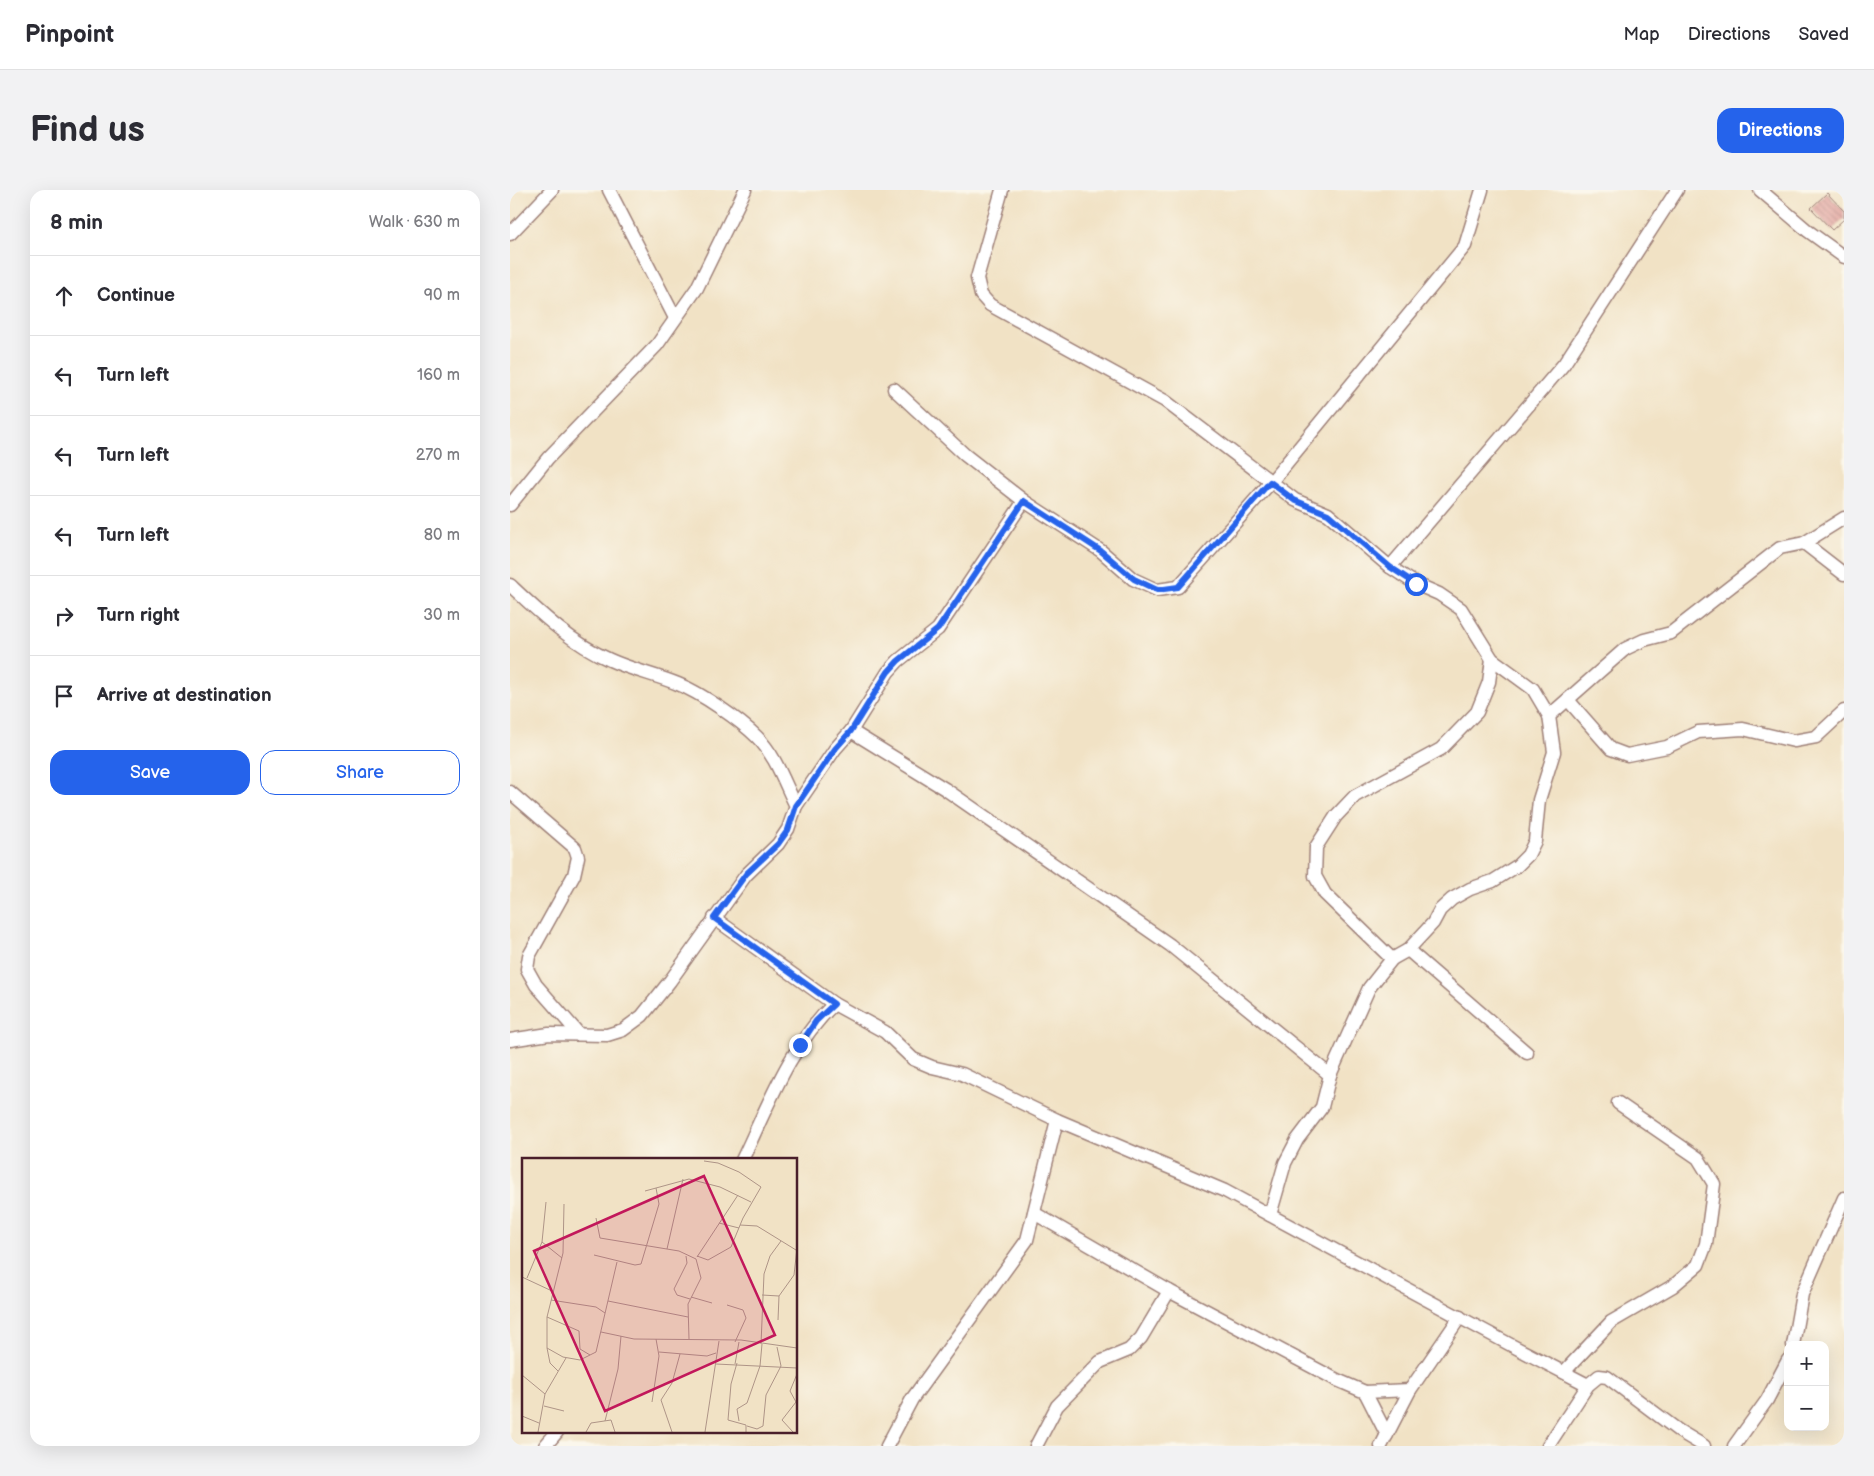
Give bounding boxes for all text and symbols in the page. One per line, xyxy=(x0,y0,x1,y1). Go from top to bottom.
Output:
text: Pinpoint xyxy=(25,20,114,49)
text: Map xyxy=(1624,24,1660,45)
text: Directions xyxy=(1688,24,1770,45)
text: Saved xyxy=(1798,24,1849,45)
button: Directions xyxy=(1717,108,1844,153)
text: Find us xyxy=(30,109,145,152)
text: 8 min xyxy=(50,210,103,235)
text: Walk · 630 m xyxy=(369,213,460,232)
icon: ahead xyxy=(50,282,78,310)
text: Continue xyxy=(97,284,175,307)
text: 90 m xyxy=(424,286,460,305)
icon: left xyxy=(50,362,78,390)
text: Turn left xyxy=(97,364,169,387)
text: 160 m xyxy=(417,366,460,385)
icon: left xyxy=(50,442,78,470)
text: Turn left xyxy=(97,444,169,467)
text: 270 m xyxy=(416,446,460,465)
icon: left xyxy=(50,522,78,550)
text: Turn left xyxy=(97,524,169,547)
text: 80 m xyxy=(424,526,460,545)
route start xyxy=(1405,573,1428,596)
icon: right xyxy=(50,602,78,630)
text: Turn right xyxy=(97,604,180,627)
text: 30 m xyxy=(423,606,460,625)
icon: arrive xyxy=(50,682,78,710)
text: Arrive at destination xyxy=(97,684,272,707)
button: Save xyxy=(50,750,250,795)
button: Share xyxy=(260,750,460,795)
route end xyxy=(789,1034,812,1057)
inset map xyxy=(522,1158,798,1434)
map controls xyxy=(1784,1341,1829,1431)
button: + xyxy=(1784,1341,1829,1386)
button: − xyxy=(1784,1386,1829,1431)

